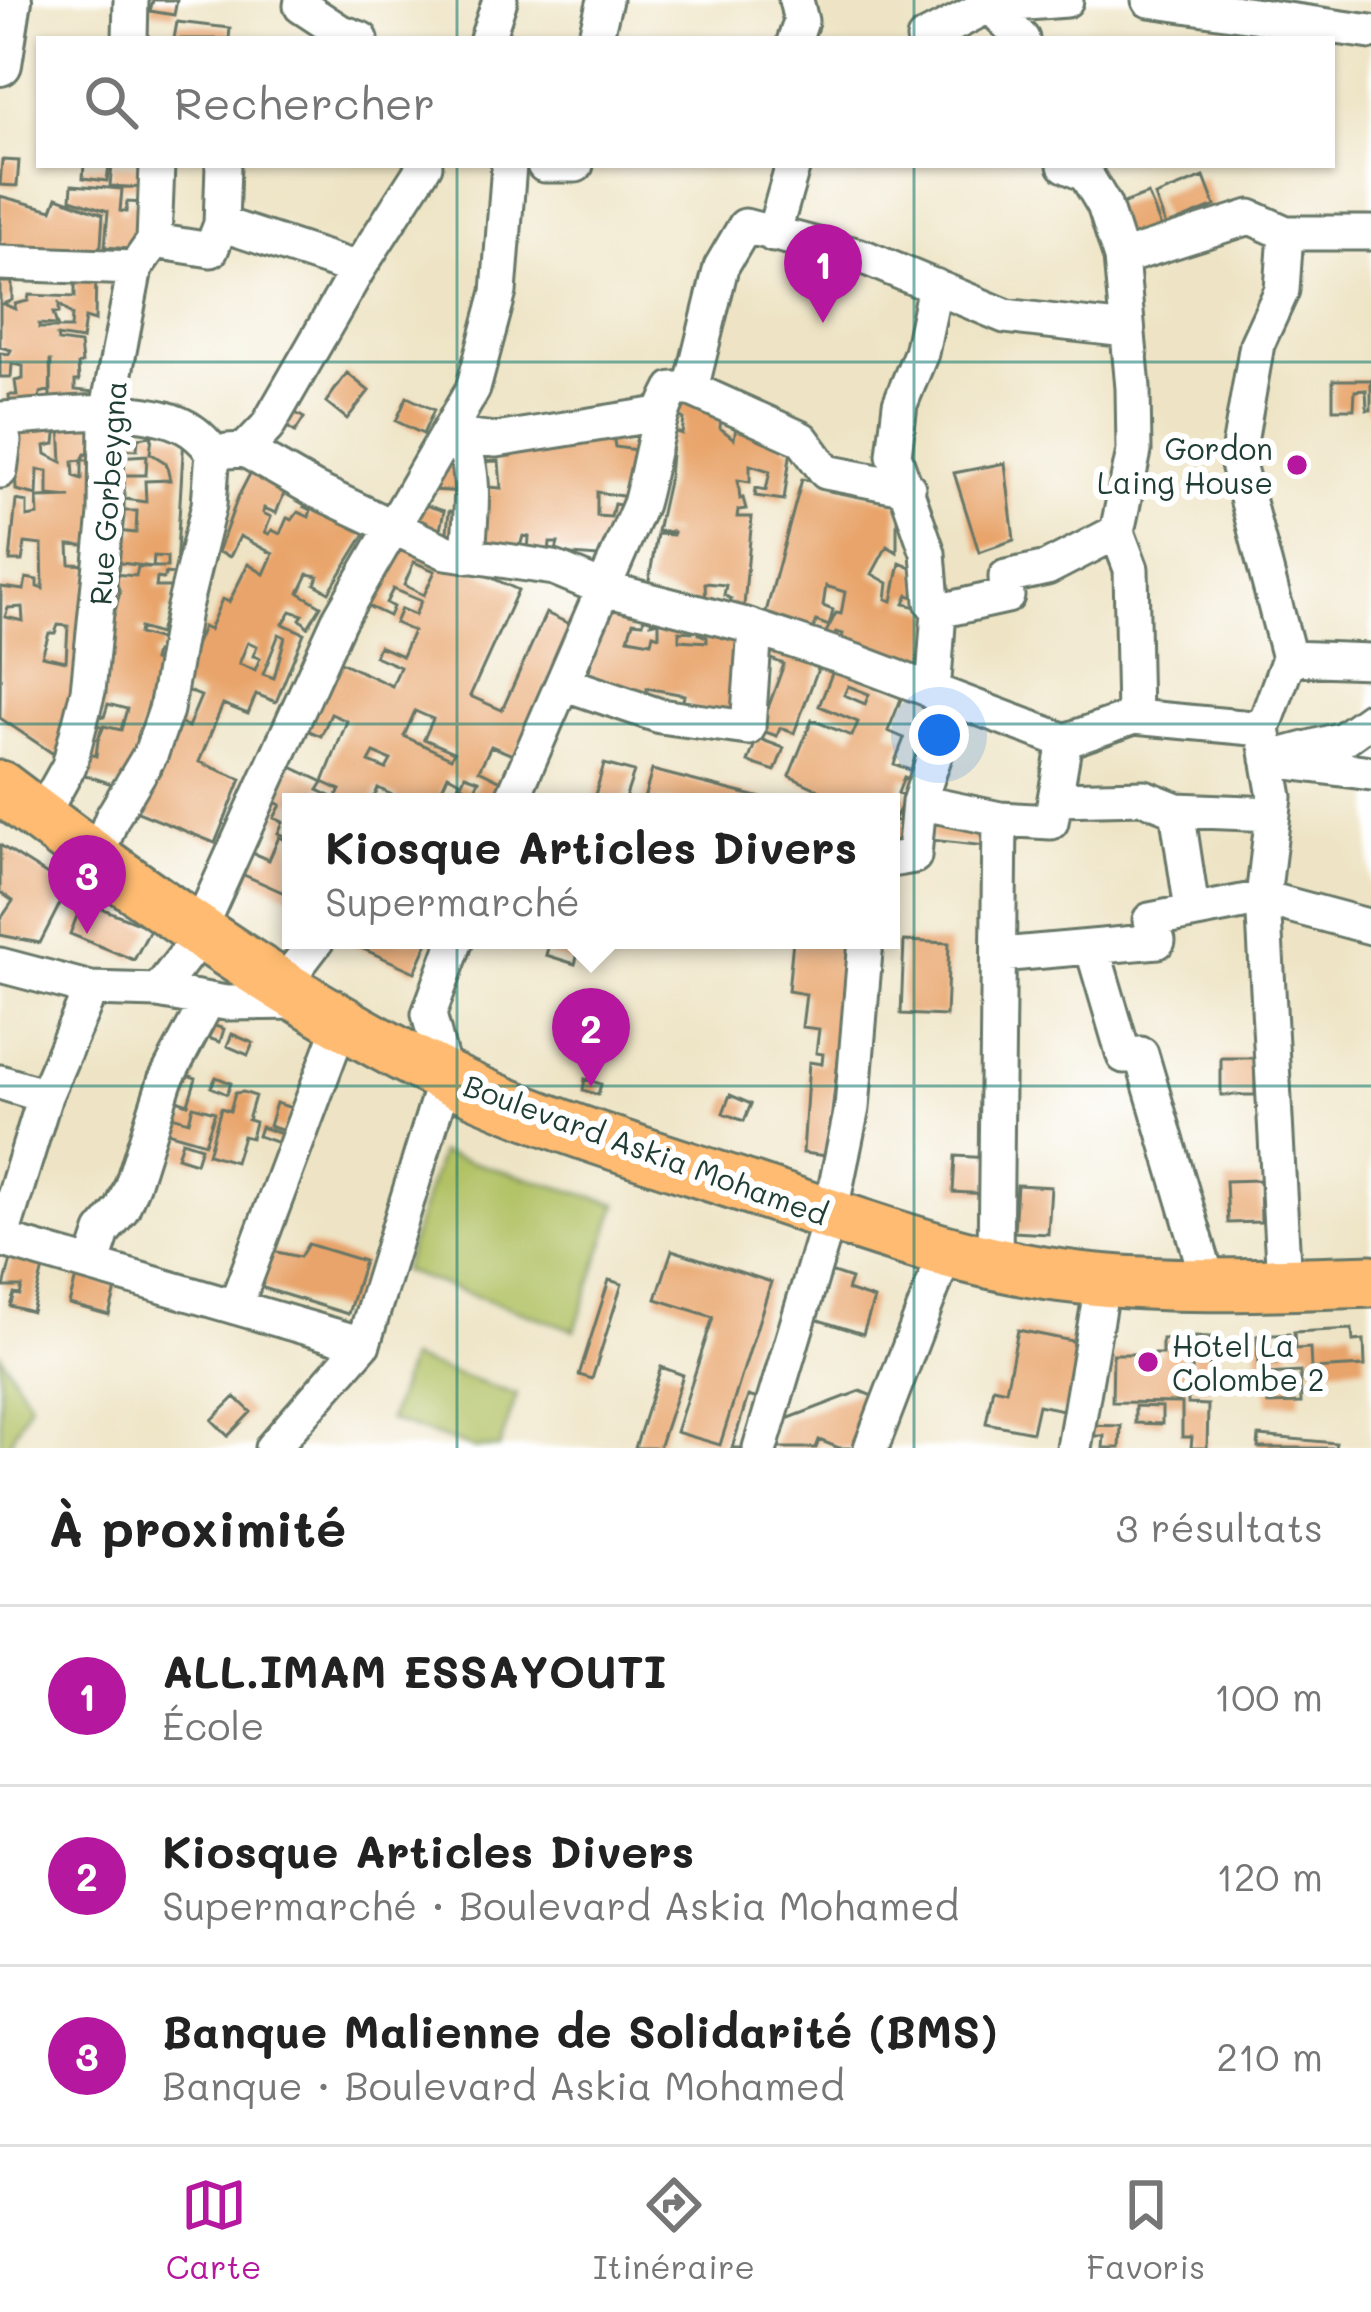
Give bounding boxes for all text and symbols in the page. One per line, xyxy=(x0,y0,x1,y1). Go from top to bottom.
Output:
search box xyxy=(36,36,1335,168)
icon: search xyxy=(78,69,144,135)
text: Rechercher xyxy=(174,73,435,131)
pin: 1 xyxy=(784,224,862,323)
street label: Rue Gorbeygna xyxy=(79,379,135,607)
place label: Gordon Laing House xyxy=(1097,428,1273,502)
marker: Gordon Laing House xyxy=(1284,452,1310,478)
your location xyxy=(909,705,969,765)
popup xyxy=(282,793,900,949)
text: Kiosque Articles Divers xyxy=(325,817,857,875)
pin: 3 xyxy=(48,835,126,934)
text: Supermarché xyxy=(325,875,580,926)
pin: 2 xyxy=(552,988,630,1087)
street label: Boulevard Askia Mohamed xyxy=(458,1064,834,1234)
place label: Hotel La Colombe 2 xyxy=(1172,1325,1324,1399)
marker: Hotel La Colombe 2 xyxy=(1135,1349,1161,1375)
text: À proximité xyxy=(48,1493,346,1560)
text: 3 résultats xyxy=(1116,1501,1323,1552)
text: ALL.IMAM ESSAYOUTI xyxy=(162,1641,667,1699)
text: 1 xyxy=(78,1670,96,1721)
text: 100 m xyxy=(1214,1670,1323,1721)
text: École xyxy=(162,1699,264,1750)
text: Kiosque Articles Divers xyxy=(162,1821,694,1879)
text: 2 xyxy=(76,1850,98,1901)
text: 120 m xyxy=(1216,1850,1323,1901)
text: Supermarché · Boulevard Askia Mohamed xyxy=(162,1879,959,1930)
text: Banque Malienne de Solidarité (BMS) xyxy=(162,2001,997,2059)
text: 3 xyxy=(75,2030,99,2081)
text: 210 m xyxy=(1216,2030,1323,2081)
text: Banque · Boulevard Askia Mohamed xyxy=(162,2059,845,2110)
tab: Carte xyxy=(166,2172,261,2287)
tab: Itinéraire xyxy=(593,2172,755,2287)
tab: Favoris xyxy=(1086,2172,1205,2287)

